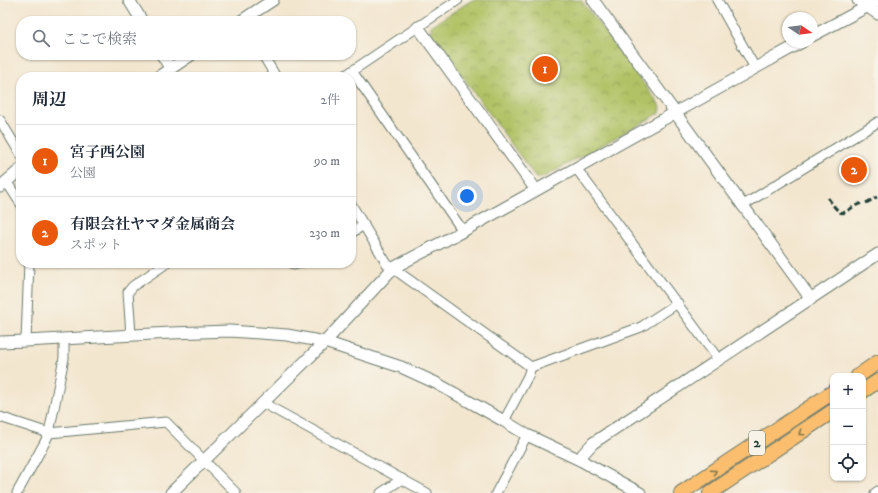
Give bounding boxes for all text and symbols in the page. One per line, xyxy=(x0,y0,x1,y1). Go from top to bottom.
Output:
north arrow xyxy=(782,12,818,48)
search box xyxy=(16,16,356,60)
icon: search xyxy=(30,27,52,49)
text: ここで検索 xyxy=(62,30,137,49)
pin: 1 xyxy=(532,54,558,84)
text: 周辺 xyxy=(32,89,66,111)
text: 2件 xyxy=(321,92,340,108)
text: 宮子西公園 xyxy=(70,143,145,162)
text: 1 xyxy=(43,153,47,169)
text: 90 m xyxy=(314,153,340,169)
pin: 2 xyxy=(841,155,867,185)
text: 公園 xyxy=(70,165,96,181)
your location xyxy=(457,186,477,206)
text: 有限会社ヤマダ金属商会 xyxy=(70,215,235,234)
text: 2 xyxy=(42,225,48,241)
text: 230 m xyxy=(309,225,340,241)
text: スポット xyxy=(70,237,122,253)
map controls xyxy=(830,373,866,481)
button: + xyxy=(830,373,866,409)
button: − xyxy=(830,409,866,445)
one-way arrow xyxy=(798,428,805,435)
road number: 2 xyxy=(749,431,765,455)
button: locate xyxy=(830,445,866,481)
one-way arrow xyxy=(710,469,717,477)

